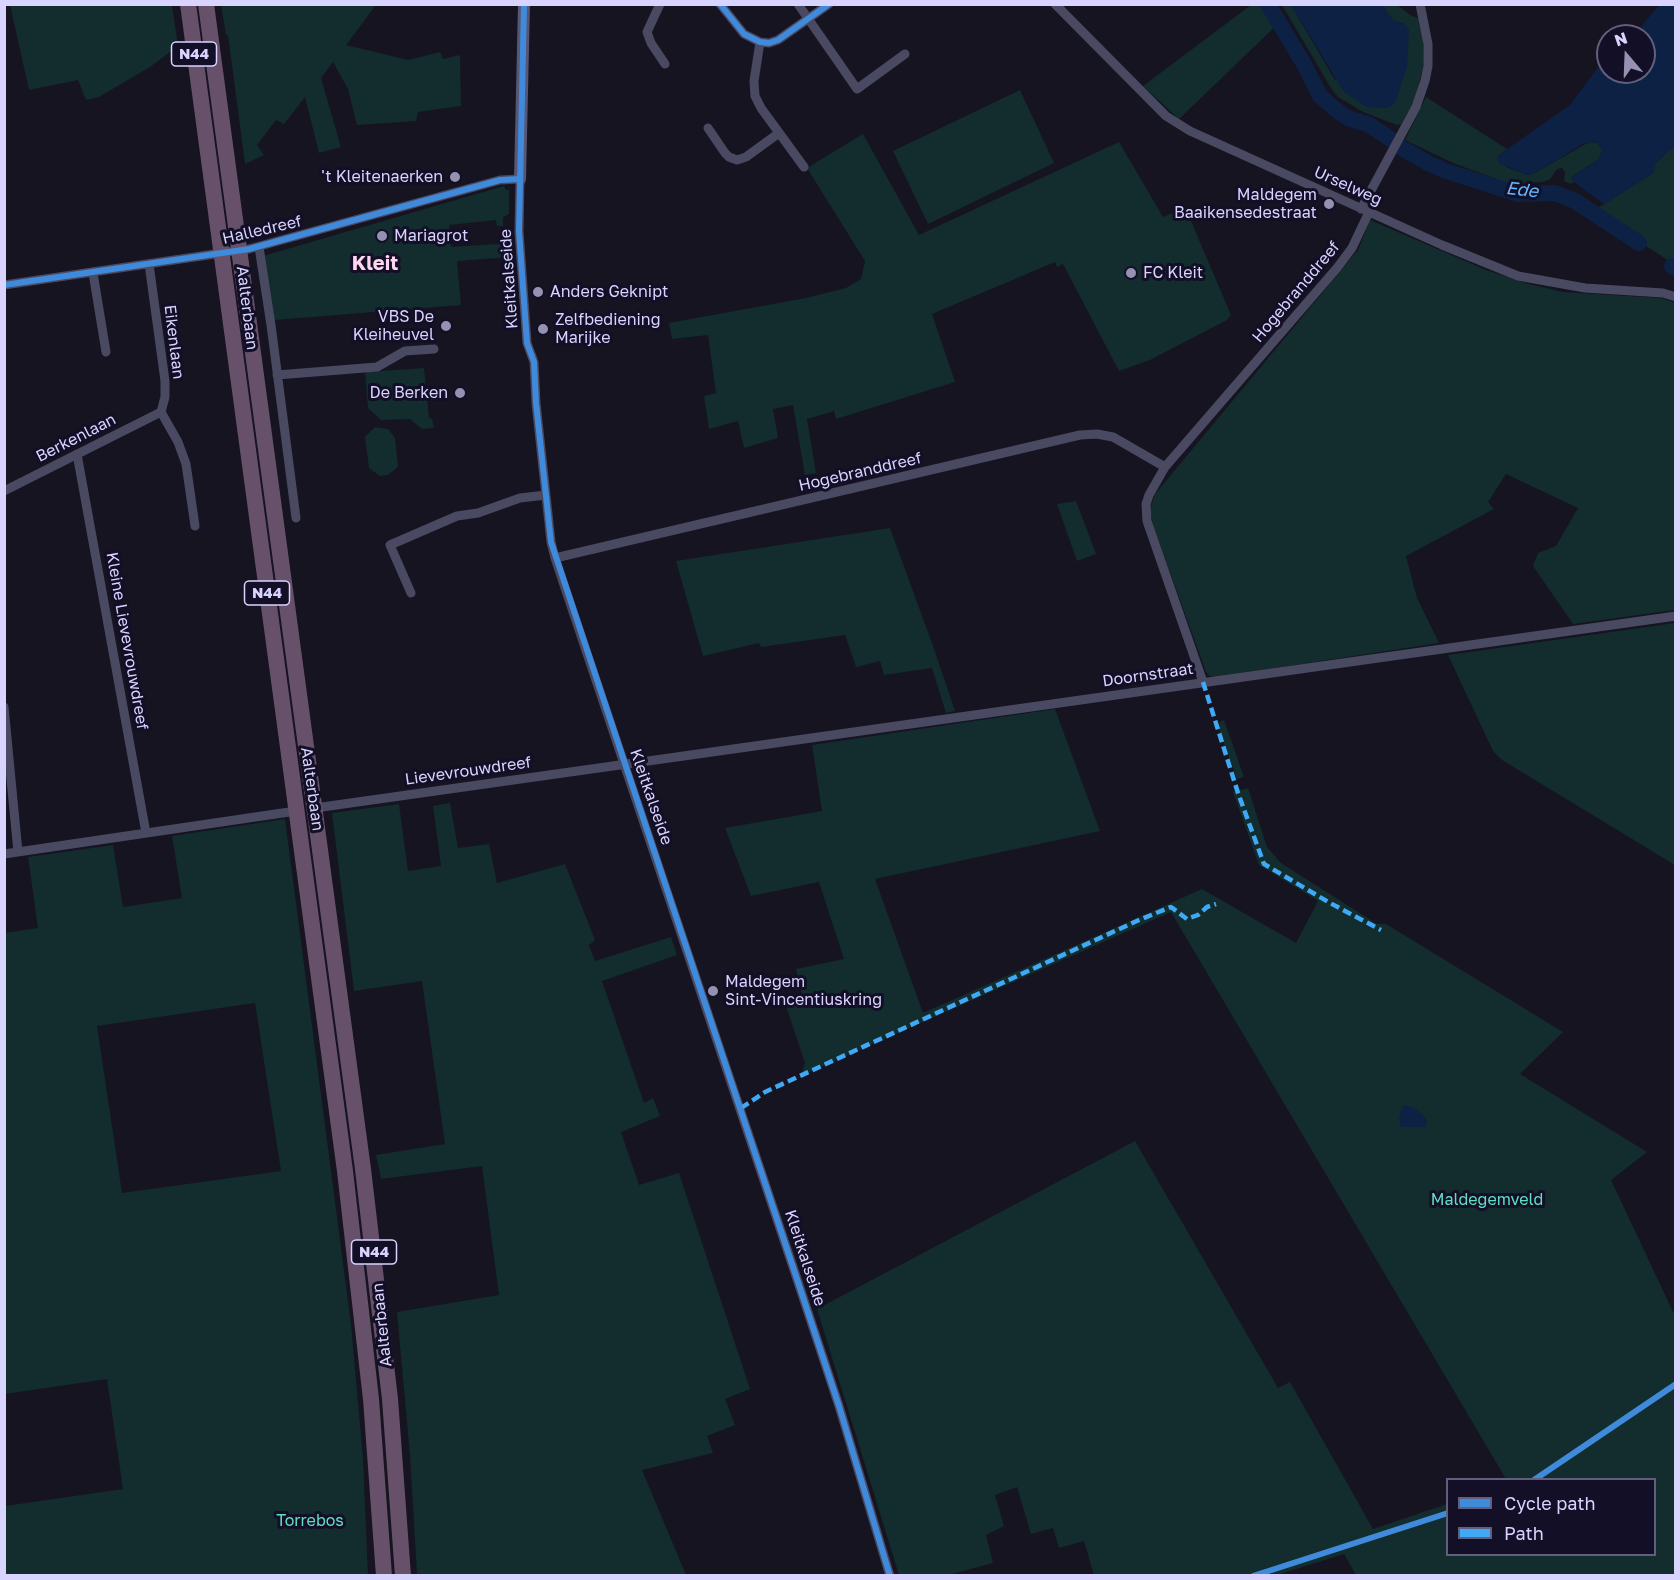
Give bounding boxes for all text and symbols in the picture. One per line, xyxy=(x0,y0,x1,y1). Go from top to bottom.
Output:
north arrow xyxy=(1596,24,1656,84)
text: N xyxy=(1612,27,1630,50)
road number: N44 xyxy=(172,42,216,66)
street label: Urselweg xyxy=(1311,162,1385,210)
place label: 't Kleitenaerken xyxy=(321,167,443,187)
marker: 't Kleitenaerken xyxy=(448,170,462,184)
water label: Ede xyxy=(1505,177,1539,203)
place label: Maldegem Baaikensedestraat xyxy=(1174,185,1317,223)
marker: Maldegem Baaikensedestraat xyxy=(1322,197,1336,211)
street label: Halledreef xyxy=(221,212,303,248)
place label: Mariagrot xyxy=(394,226,468,246)
street label: Kleitkalseide xyxy=(496,228,522,330)
marker: Mariagrot xyxy=(375,229,389,243)
street label: Hogebranddreef xyxy=(1248,238,1344,346)
district label: Kleit xyxy=(352,252,398,276)
place label: FC Kleit xyxy=(1143,263,1203,283)
street label: Aalterbaan xyxy=(232,265,262,351)
marker: FC Kleit xyxy=(1124,266,1138,280)
place label: Anders Geknipt xyxy=(550,282,668,302)
marker: Anders Geknipt xyxy=(531,285,545,299)
street label: Eikenlaan xyxy=(160,304,188,380)
place label: VBS De Kleiheuvel xyxy=(353,307,434,345)
place label: Zelfbediening Marijke xyxy=(555,310,661,348)
marker: VBS De Kleiheuvel xyxy=(439,319,453,333)
marker: Zelfbediening Marijke xyxy=(536,322,550,336)
place label: De Berken xyxy=(369,383,448,403)
marker: De Berken xyxy=(453,386,467,400)
street label: Berkenlaan xyxy=(33,410,119,466)
street label: Hogebranddreef xyxy=(797,449,923,495)
street label: Kleine Lievevrouwdreef xyxy=(102,551,152,731)
road number: N44 xyxy=(244,581,290,605)
street label: Doornstraat xyxy=(1101,659,1195,691)
street label: Aalterbaan xyxy=(297,746,327,832)
street label: Kleitkalseide xyxy=(626,747,676,847)
street label: Lievevrouwdreef xyxy=(404,753,532,789)
place label: Maldegem Sint-Vincentiuskring xyxy=(725,972,882,1010)
marker: Maldegem Sint-Vincentiuskring xyxy=(706,984,720,998)
park label: Maldegemveld xyxy=(1431,1190,1543,1210)
street label: Kleitkalseide xyxy=(780,1207,830,1309)
road number: N44 xyxy=(352,1240,397,1264)
street label: Aalterbaan xyxy=(368,1282,396,1368)
legend xyxy=(1446,1478,1656,1556)
text: Cycle path xyxy=(1504,1492,1596,1514)
park label: Torrebos xyxy=(276,1511,344,1531)
text: Path xyxy=(1504,1522,1544,1544)

